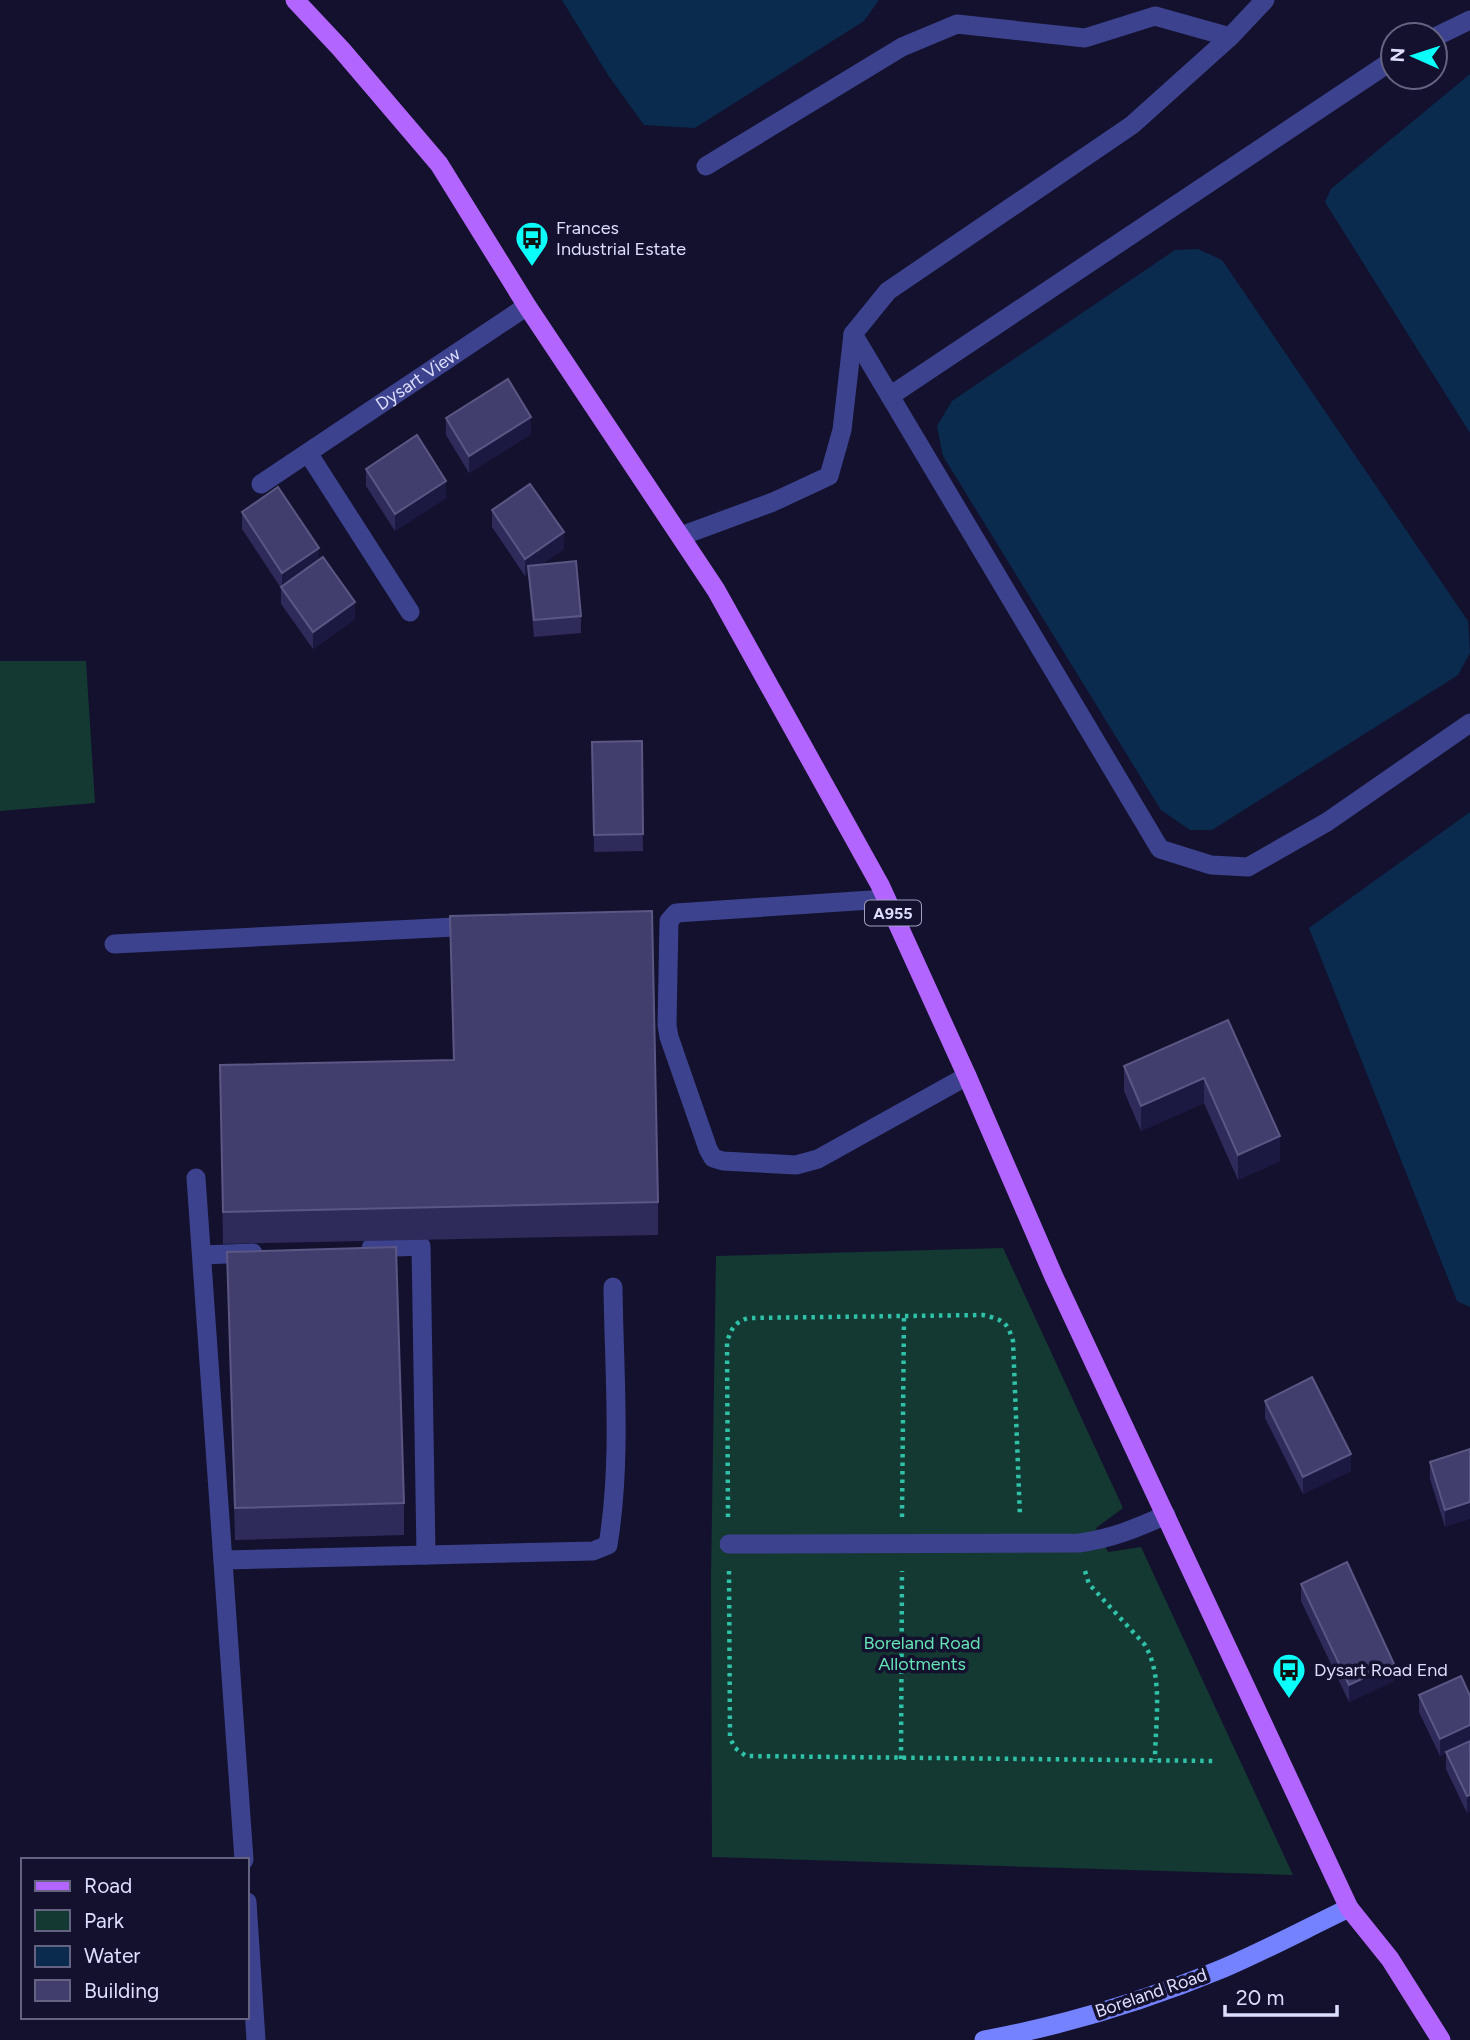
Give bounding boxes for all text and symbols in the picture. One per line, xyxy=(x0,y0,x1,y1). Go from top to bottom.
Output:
north arrow xyxy=(1379,21,1449,91)
text: N xyxy=(1386,47,1409,63)
place label: Frances Industrial Estate xyxy=(556,217,686,260)
bus stop icon: Frances Industrial Estate xyxy=(513,219,551,268)
street label: Dysart View xyxy=(372,343,465,415)
road number: A955 xyxy=(865,900,921,925)
park label: Boreland Road Allotments xyxy=(864,1632,980,1675)
bus stop icon: Dysart Road End xyxy=(1270,1651,1308,1700)
place label: Dysart Road End xyxy=(1314,1659,1448,1681)
legend xyxy=(21,1858,248,2019)
text: Road xyxy=(84,1873,132,1898)
text: Park xyxy=(84,1908,125,1933)
text: Water xyxy=(84,1943,140,1968)
street label: Boreland Road xyxy=(1092,1964,1210,2022)
scale bar xyxy=(1225,1974,1337,2018)
text: Building xyxy=(84,1978,159,2003)
text: 20 m xyxy=(1236,1985,1284,2010)

